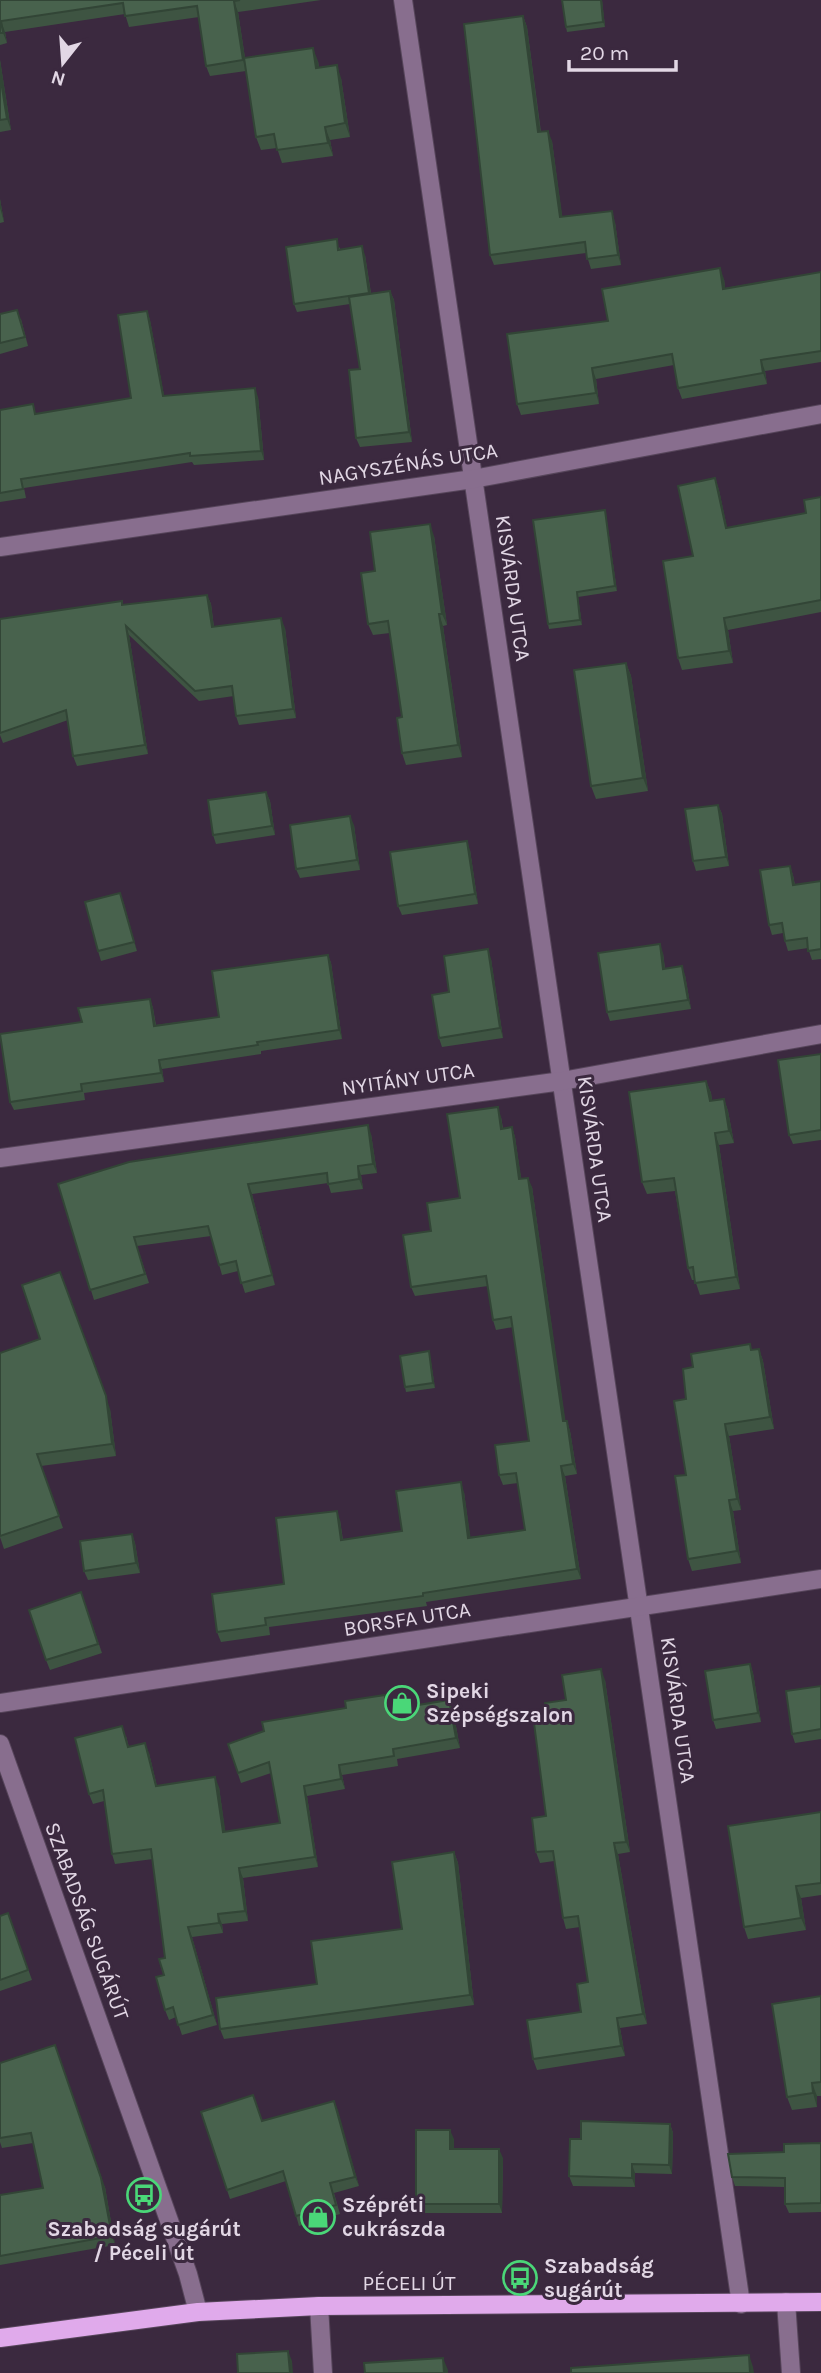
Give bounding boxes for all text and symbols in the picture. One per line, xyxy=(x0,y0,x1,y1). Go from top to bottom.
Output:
north arrow xyxy=(28,28,98,98)
scale bar xyxy=(569,28,676,72)
text: 20 m xyxy=(580,41,629,65)
text: N xyxy=(49,66,68,91)
street label: NAGYSZÉNÁS UTCA xyxy=(317,438,499,490)
street label: KISVÁRDA UTCA xyxy=(491,513,535,663)
street label: NYITÁNY UTCA xyxy=(340,1058,476,1100)
street label: KISVÁRDA UTCA xyxy=(573,1074,617,1224)
street label: BORSFA UTCA xyxy=(342,1597,472,1641)
street label: KISVÁRDA UTCA xyxy=(656,1635,700,1785)
place label: Sipeki Szépségszalon xyxy=(426,1679,573,1727)
shop icon: Sipeki Szépségszalon xyxy=(383,1684,421,1722)
street label: SZABADSÁG SUGÁRÚT xyxy=(40,1819,134,2024)
bus stop icon: Szabadság sugárút / Péceli út xyxy=(125,2176,163,2214)
place label: Szépréti cukrászda xyxy=(342,2193,446,2241)
shop icon: Szépréti cukrászda xyxy=(299,2198,337,2236)
place label: Szabadság sugárút / Péceli út xyxy=(47,2217,241,2265)
place label: Szabadság sugárút xyxy=(544,2254,654,2302)
bus stop icon: Szabadság sugárút xyxy=(501,2259,539,2297)
street label: PÉCELI ÚT xyxy=(362,2271,456,2295)

